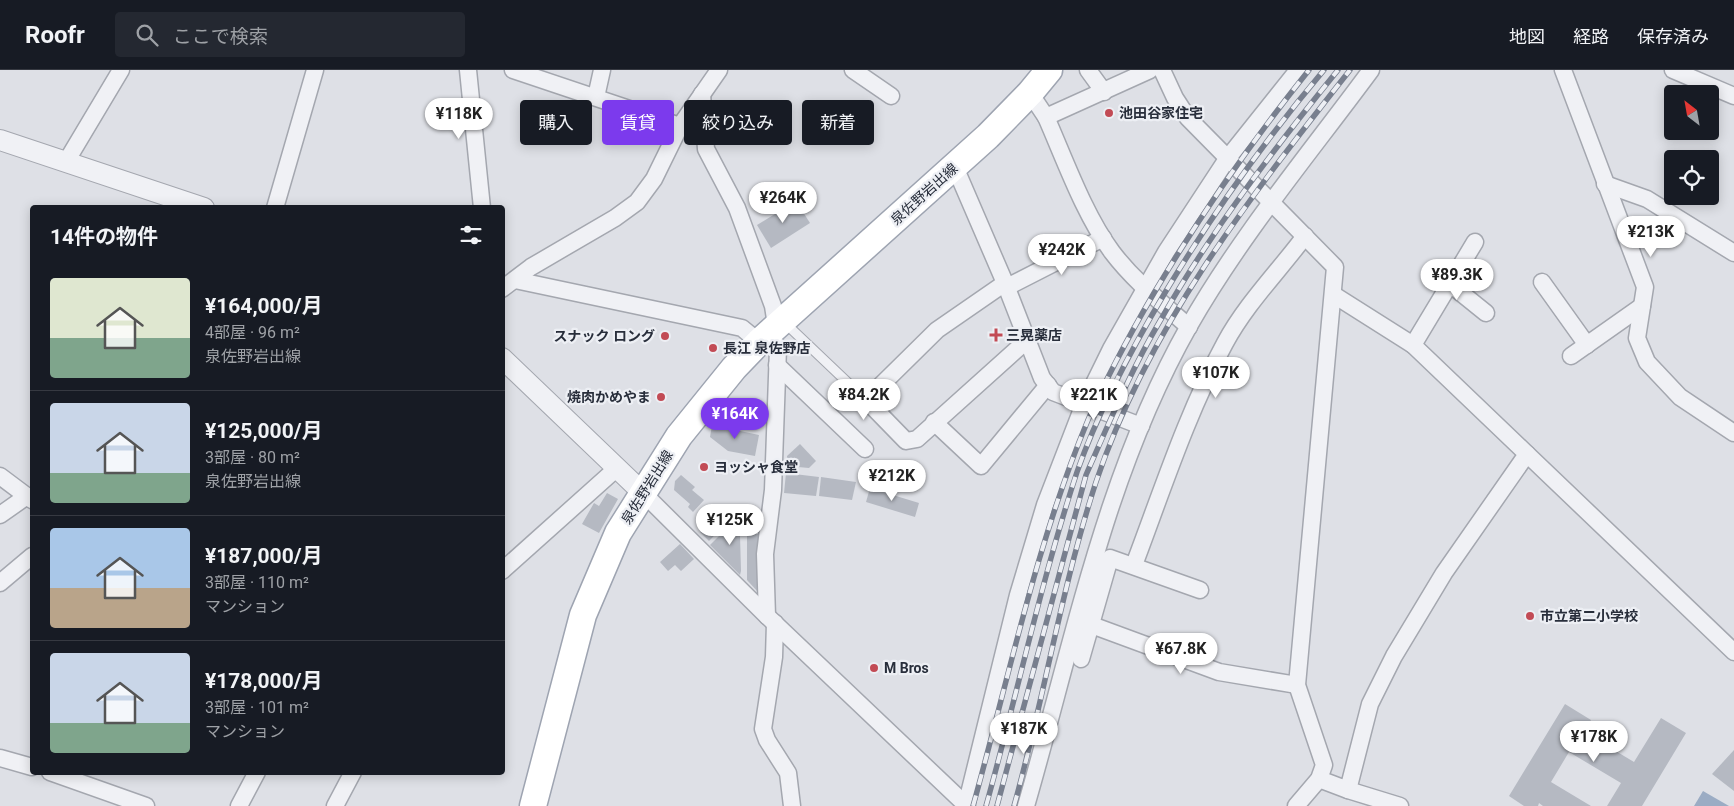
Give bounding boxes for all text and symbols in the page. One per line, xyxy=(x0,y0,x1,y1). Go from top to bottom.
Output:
search box xyxy=(115,12,465,57)
text: Roofr xyxy=(25,21,85,49)
icon: search xyxy=(133,21,161,49)
text: ここで検索 xyxy=(173,25,268,48)
text: 地図 xyxy=(1509,26,1545,47)
text: 経路 xyxy=(1573,26,1609,47)
text: 保存済み xyxy=(1637,26,1709,47)
north arrow xyxy=(1664,85,1719,140)
map controls xyxy=(1664,85,1719,205)
pin: ¥118K xyxy=(424,98,494,140)
chip: 購入 xyxy=(520,100,592,145)
chip: 賃貸 xyxy=(602,100,674,145)
chip: 絞り込み xyxy=(684,100,792,145)
chip: 新着 xyxy=(802,100,874,145)
text: ¥118K xyxy=(436,104,482,123)
place label: 池田谷家住宅 xyxy=(1119,105,1203,121)
marker: 池田谷家住宅 xyxy=(1103,107,1115,119)
button: locate xyxy=(1664,150,1719,205)
street label: 泉佐野岩出線 xyxy=(887,160,961,228)
pin: ¥264K xyxy=(748,182,818,224)
text: ¥264K xyxy=(760,188,806,207)
pin: ¥213K xyxy=(1616,216,1686,258)
icon: filters xyxy=(457,221,485,249)
text: ¥213K xyxy=(1628,222,1674,241)
text: 14件の物件 xyxy=(50,225,158,249)
pin: ¥242K xyxy=(1027,234,1097,276)
text: ¥242K xyxy=(1039,240,1085,259)
pin: ¥89.3K xyxy=(1416,258,1498,301)
text: ¥89.3K xyxy=(1432,265,1482,284)
text: ¥164,000/月 xyxy=(205,294,323,318)
icon: home xyxy=(90,298,150,358)
text: 4部屋 · 96 m² xyxy=(205,323,300,342)
place label: 三晃薬店 xyxy=(1006,327,1062,343)
place label: スナック ロング xyxy=(554,328,655,344)
marker: 三晃薬店 xyxy=(990,329,1002,341)
marker: スナック ロング xyxy=(659,330,671,342)
place label: 長江 泉佐野店 xyxy=(723,340,810,356)
marker: 長江 泉佐野店 xyxy=(707,342,719,354)
text: 泉佐野岩出線 xyxy=(205,347,301,366)
pin: ¥107K xyxy=(1181,356,1251,399)
text: ¥107K xyxy=(1193,363,1239,382)
pin: ¥84.2K xyxy=(823,378,905,421)
pin: ¥221K xyxy=(1059,378,1129,421)
text: ¥84.2K xyxy=(839,385,889,404)
text: ¥221K xyxy=(1071,385,1117,404)
place label: 焼肉かめやま xyxy=(567,389,651,405)
marker: 焼肉かめやま xyxy=(655,391,667,403)
pin: ¥164K xyxy=(700,398,770,440)
text: ¥164K xyxy=(712,404,758,423)
text: ¥125,000/月 xyxy=(205,419,323,443)
icon: home xyxy=(90,423,150,483)
street label: 泉佐野岩出線 xyxy=(618,447,676,527)
text: 3部屋 · 80 m² xyxy=(205,448,300,467)
place label: ヨッシャ食堂 xyxy=(714,459,798,475)
pin: ¥212K xyxy=(857,460,927,502)
marker: ヨッシャ食堂 xyxy=(698,461,710,473)
text: ¥212K xyxy=(869,466,915,485)
text: 泉佐野岩出線 xyxy=(205,472,301,491)
pin: ¥125K xyxy=(695,504,765,546)
text: ¥125K xyxy=(707,510,753,529)
text: ¥187,000/月 xyxy=(205,544,323,568)
icon: home xyxy=(90,548,150,608)
text: 3部屋 · 110 m² xyxy=(205,573,309,592)
text: マンション xyxy=(205,597,285,616)
place label: 市立第二小学校 xyxy=(1540,608,1638,624)
marker: 市立第二小学校 xyxy=(1524,610,1536,622)
pin: ¥67.8K xyxy=(1140,632,1222,675)
text: ¥67.8K xyxy=(1156,639,1206,658)
place label: M Bros xyxy=(884,660,929,676)
marker: M Bros xyxy=(868,662,880,674)
text: ¥178,000/月 xyxy=(205,669,323,693)
icon: home xyxy=(90,673,150,733)
text: 3部屋 · 101 m² xyxy=(205,698,309,717)
pin: ¥187K xyxy=(989,712,1059,755)
text: ¥187K xyxy=(1001,719,1047,738)
pin: ¥178K xyxy=(1559,720,1629,763)
text: マンション xyxy=(205,722,285,741)
text: ¥178K xyxy=(1571,727,1617,746)

